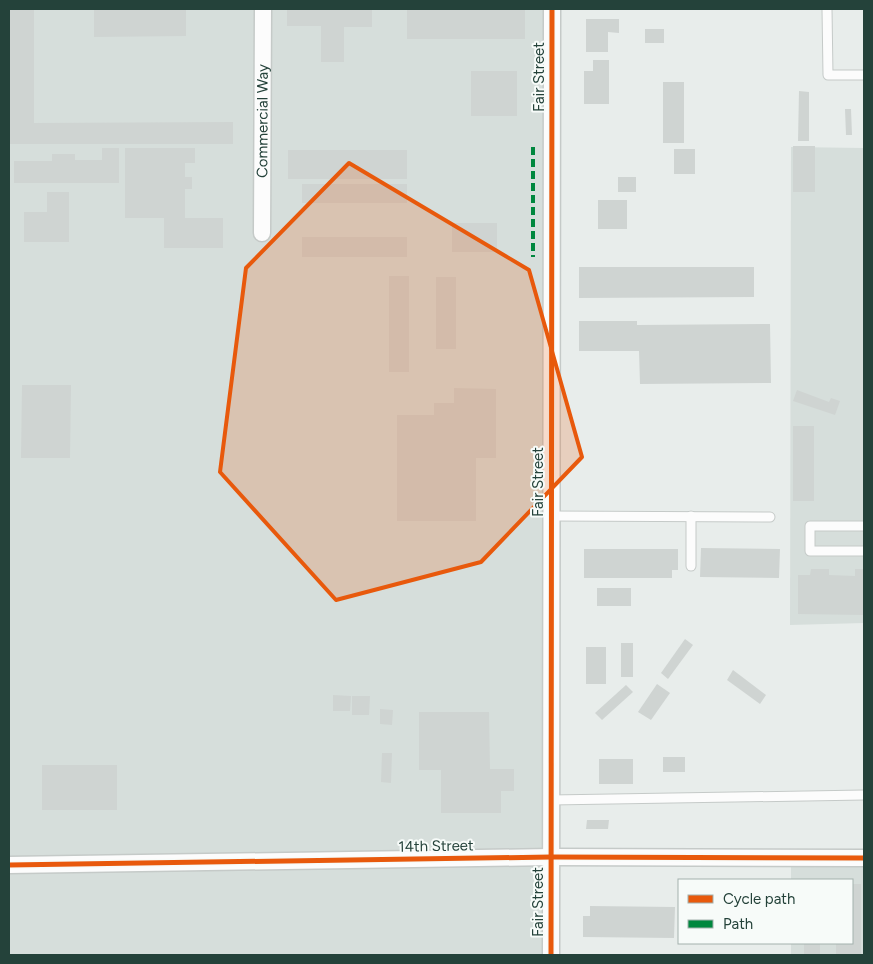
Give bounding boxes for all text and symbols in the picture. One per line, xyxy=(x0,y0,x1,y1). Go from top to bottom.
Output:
street label: Fair Street xyxy=(530,42,548,112)
street label: Commercial Way xyxy=(253,64,272,178)
street label: Fair Street xyxy=(529,447,547,517)
street label: 14th Street xyxy=(398,836,474,856)
street label: Fair Street xyxy=(529,867,547,937)
legend xyxy=(678,879,853,944)
text: Cycle path xyxy=(723,890,795,908)
text: Path xyxy=(723,915,753,933)

